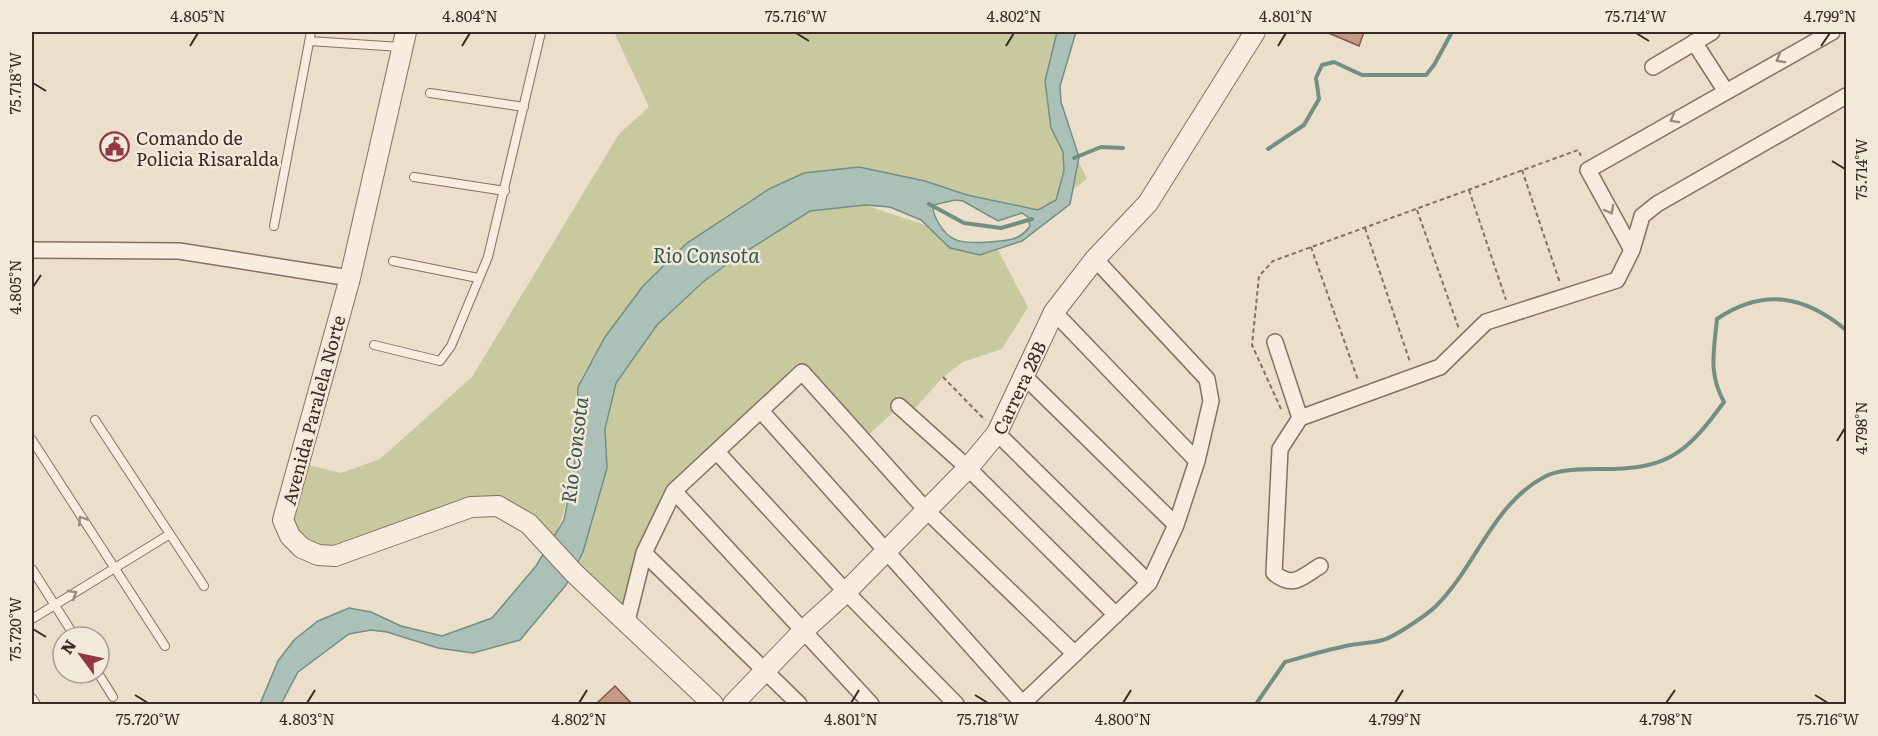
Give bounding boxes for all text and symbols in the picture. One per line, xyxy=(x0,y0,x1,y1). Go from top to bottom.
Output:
text: 4.805°N xyxy=(170,4,226,27)
text: 4.804°N xyxy=(442,4,498,27)
text: 75.716°W xyxy=(765,4,828,27)
text: 4.802°N xyxy=(986,4,1042,27)
text: 4.801°N xyxy=(1259,4,1313,27)
text: 75.714°W xyxy=(1605,4,1667,27)
text: 4.799°N xyxy=(1803,4,1857,27)
text: 75.718°W xyxy=(3,51,26,114)
one-way arrow xyxy=(1776,52,1786,63)
one-way arrow xyxy=(1670,112,1680,123)
place label: Comando de Policia Risaralda xyxy=(136,124,279,172)
public building icon: Comando de Policia Risaralda xyxy=(99,131,131,163)
text: 75.714°W xyxy=(1849,138,1872,200)
one-way arrow xyxy=(1603,204,1614,214)
water label: Rio Consota xyxy=(652,239,760,269)
text: 4.805°N xyxy=(3,259,26,315)
street label: Avenida Paralela Norte xyxy=(275,312,351,508)
street label: Carrera 28B xyxy=(985,336,1052,439)
water label: Río Consota xyxy=(552,394,594,505)
text: 4.798°N xyxy=(1849,401,1872,455)
one-way arrow xyxy=(78,516,90,526)
one-way arrow xyxy=(67,590,77,601)
text: 75.720°W xyxy=(3,596,26,661)
north arrow xyxy=(51,625,111,685)
text: N xyxy=(54,634,81,658)
text: 75.720°W xyxy=(116,707,181,730)
text: 4.803°N xyxy=(279,707,335,730)
text: 4.802°N xyxy=(551,707,607,730)
text: 4.801°N xyxy=(824,707,878,730)
text: 75.718°W xyxy=(957,707,1020,730)
text: 4.800°N xyxy=(1095,707,1151,730)
text: 4.799°N xyxy=(1368,707,1422,730)
text: 4.798°N xyxy=(1639,707,1693,730)
text: 75.716°W xyxy=(1797,707,1860,730)

